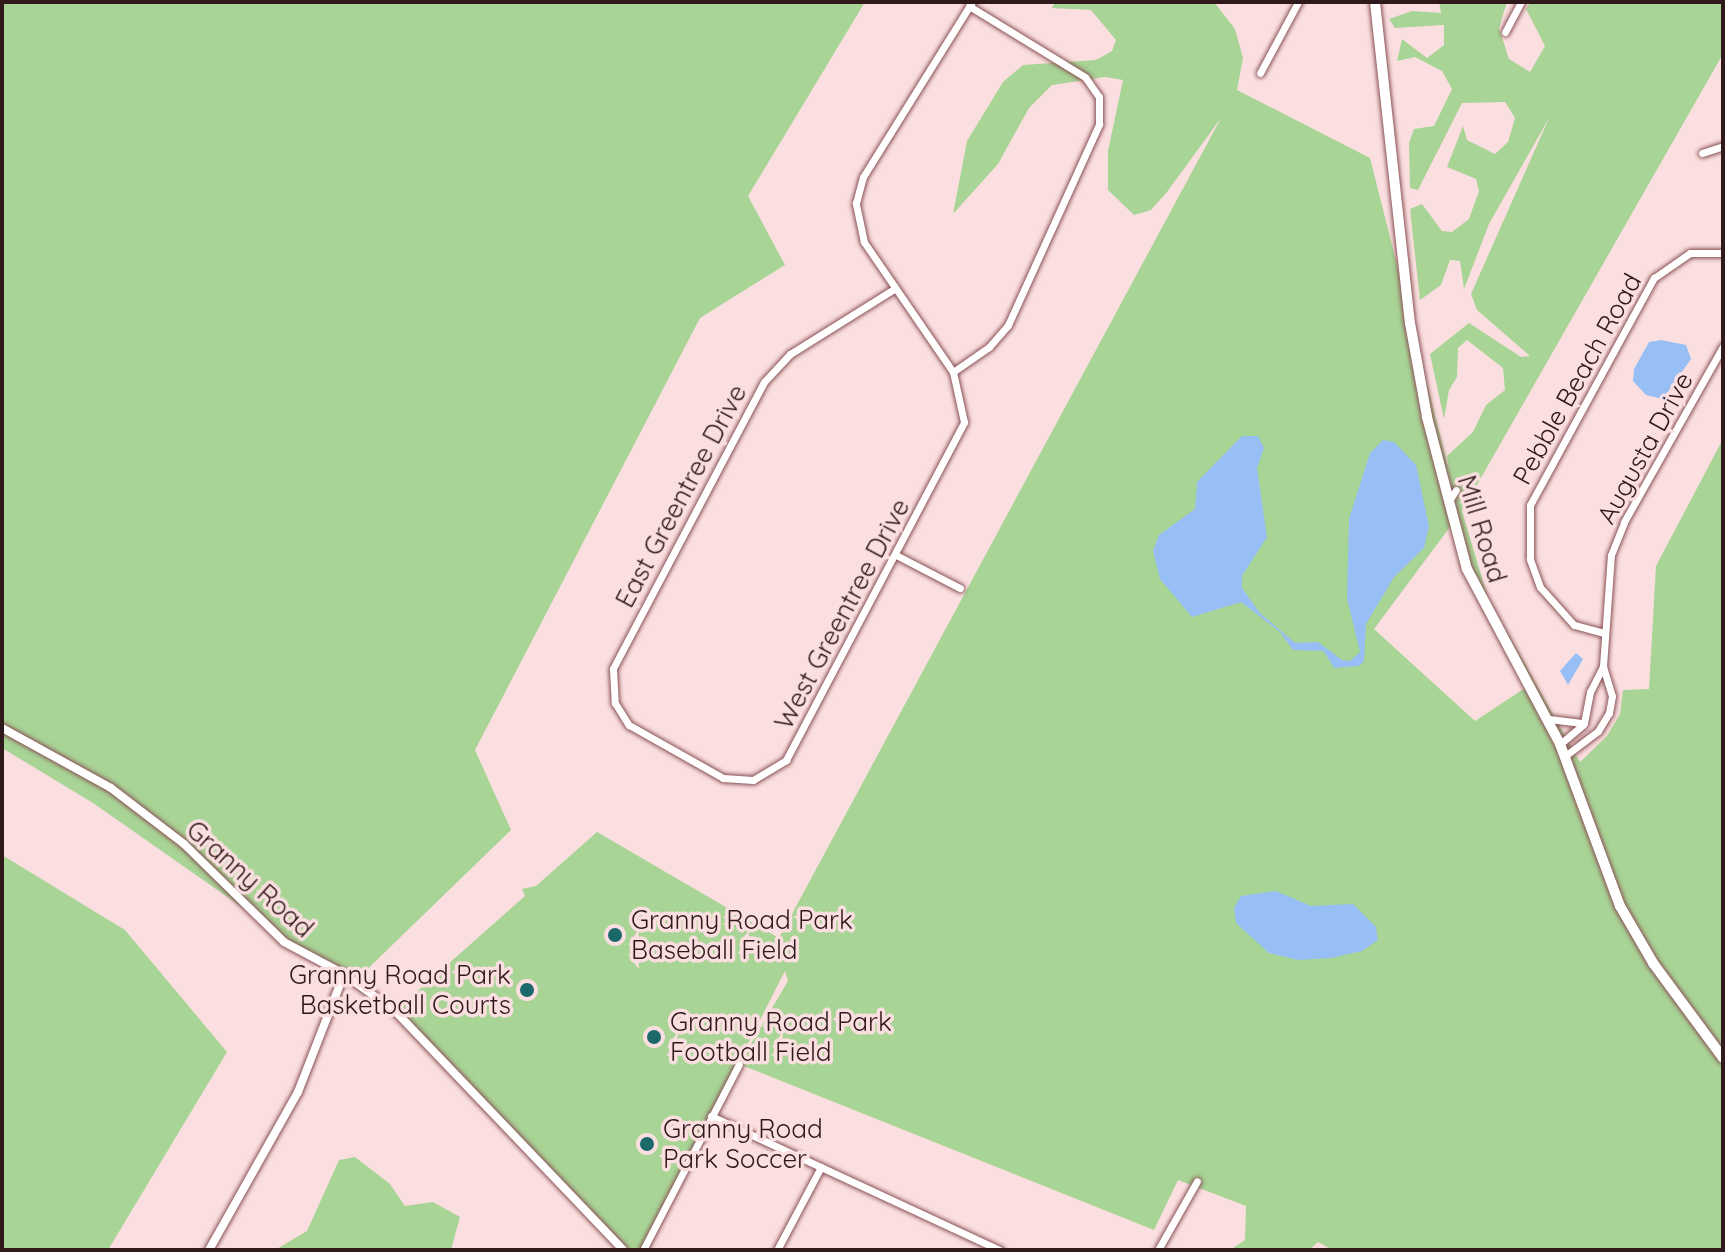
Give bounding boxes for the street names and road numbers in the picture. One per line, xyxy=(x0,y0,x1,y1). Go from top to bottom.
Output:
street label: Pebble Beach Road xyxy=(1506,268,1648,490)
street label: Augusta Drive xyxy=(1591,367,1699,529)
street label: East Greentree Drive xyxy=(609,379,753,613)
street label: Mill Road xyxy=(1451,472,1513,586)
street label: West Greentree Drive xyxy=(768,493,916,735)
street label: Granny Road xyxy=(180,814,320,944)

